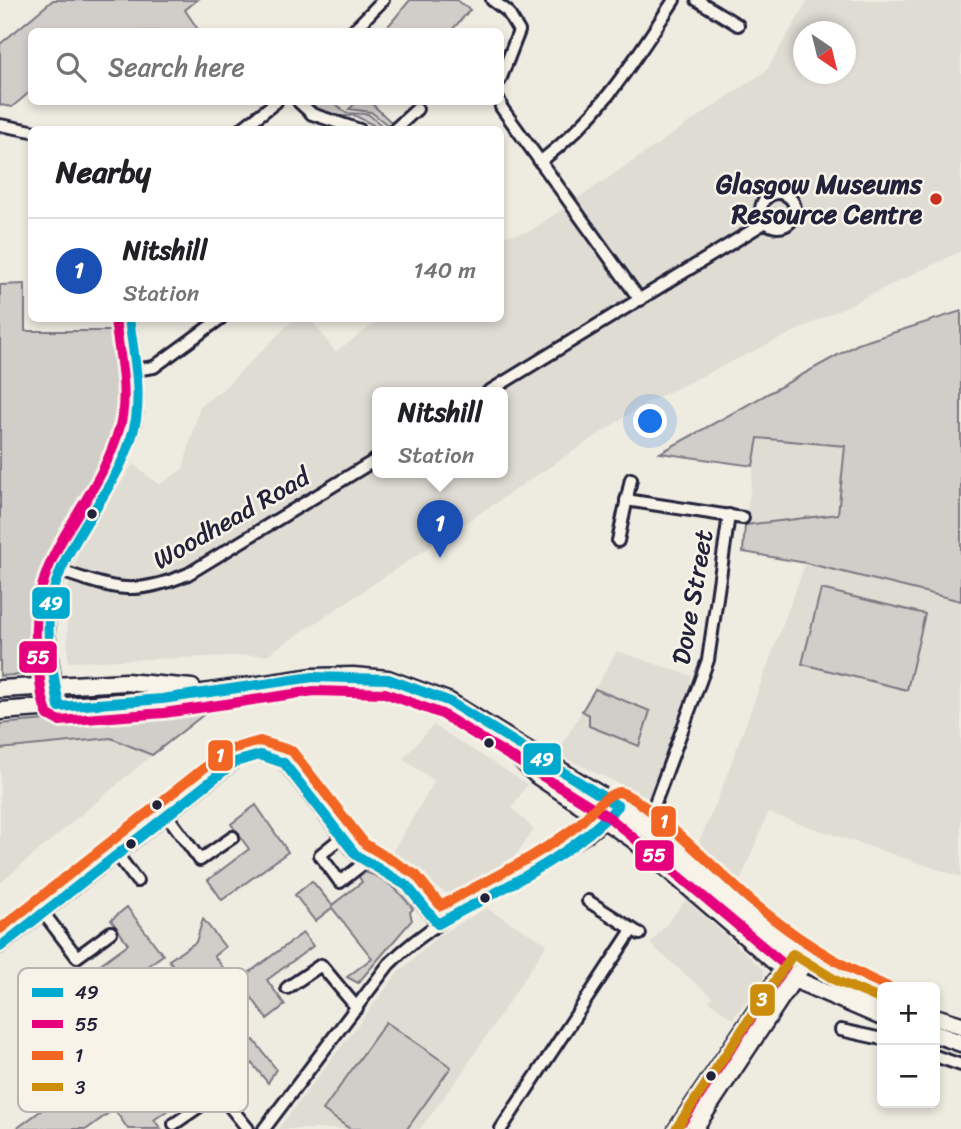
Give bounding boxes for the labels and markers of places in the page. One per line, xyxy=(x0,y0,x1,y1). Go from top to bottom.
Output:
place label: Glasgow Museums Resource Centre xyxy=(716,161,923,237)
marker: Glasgow Museums Resource Centre xyxy=(928,191,944,207)
pin: 1 xyxy=(417,500,463,558)
unlabelled marker xyxy=(85,507,99,521)
unlabelled marker xyxy=(482,736,496,750)
unlabelled marker xyxy=(150,798,164,812)
unlabelled marker xyxy=(124,837,138,851)
unlabelled marker xyxy=(478,891,492,905)
unlabelled marker xyxy=(704,1069,718,1083)

